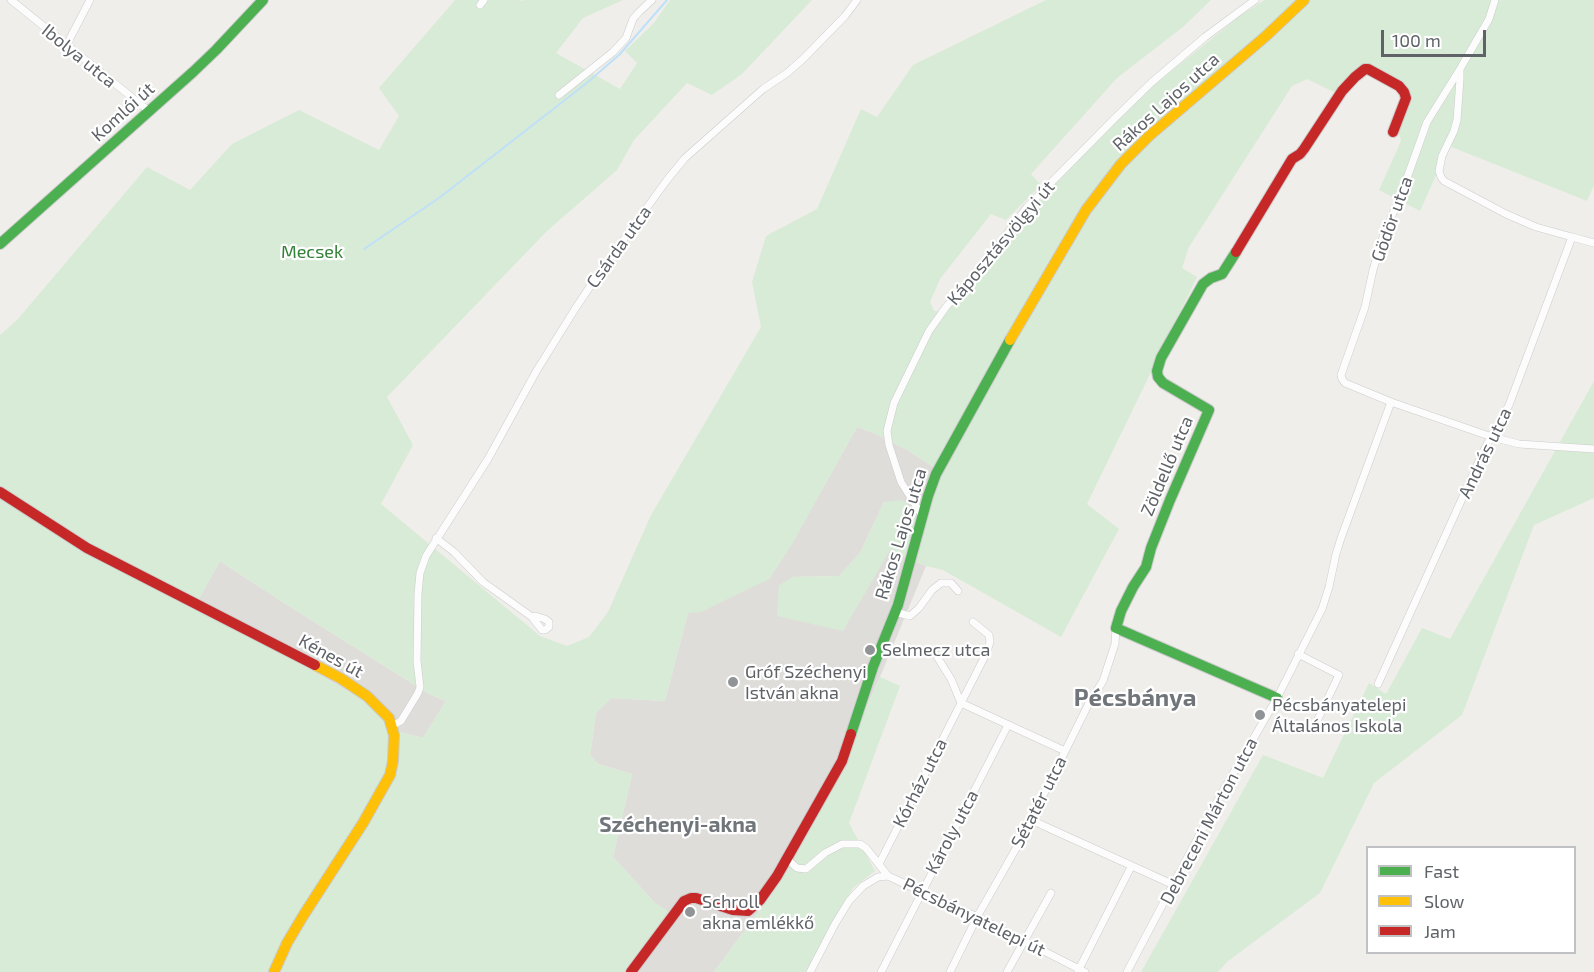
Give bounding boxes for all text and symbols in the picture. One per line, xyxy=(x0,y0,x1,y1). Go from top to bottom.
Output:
scale bar xyxy=(1384,18,1489,56)
street label: Ibolya utca xyxy=(38,20,120,92)
text: 100 m xyxy=(1392,29,1441,51)
street label: Rákos Lajos utca xyxy=(1108,48,1224,156)
street label: Komlói út xyxy=(87,78,159,146)
street label: Gödör utca xyxy=(1367,173,1417,265)
street label: Káposztásvölgyi út xyxy=(943,176,1059,310)
street label: Csárda utca xyxy=(582,202,656,292)
park label: Mecsek xyxy=(281,241,343,263)
street label: András utca xyxy=(1454,404,1516,502)
street label: Zöldellő utca xyxy=(1136,413,1198,519)
street label: Rákos Lajos utca xyxy=(871,466,931,602)
street label: Kénes út xyxy=(295,629,367,683)
place label: Selmecz utca xyxy=(882,639,990,661)
marker: Selmecz utca xyxy=(863,643,877,657)
place label: Gróf Széchenyi István akna xyxy=(745,661,867,704)
marker: Gróf Széchenyi István akna xyxy=(726,675,740,689)
district label: Pécsbánya xyxy=(1074,684,1196,712)
place label: Pécsbányatelepi Általános Iskola xyxy=(1272,694,1406,736)
marker: Pécsbányatelepi Általános Iskola xyxy=(1253,708,1267,722)
street label: Debreceni Márton utca xyxy=(1156,734,1262,908)
street label: Kórház utca xyxy=(888,735,952,831)
street label: Sétatér utca xyxy=(1007,753,1071,851)
street label: Károly utca xyxy=(921,786,983,878)
district label: Széchenyi-akna xyxy=(599,812,757,838)
legend xyxy=(1366,846,1576,954)
text: Fast xyxy=(1424,860,1459,882)
street label: Pécsbányatelepi út xyxy=(899,873,1049,961)
text: Slow xyxy=(1424,890,1464,912)
place label: Schroll akna emlékkő xyxy=(702,891,814,934)
marker: Schroll akna emlékkő xyxy=(683,905,697,919)
text: Jam xyxy=(1424,920,1456,942)

